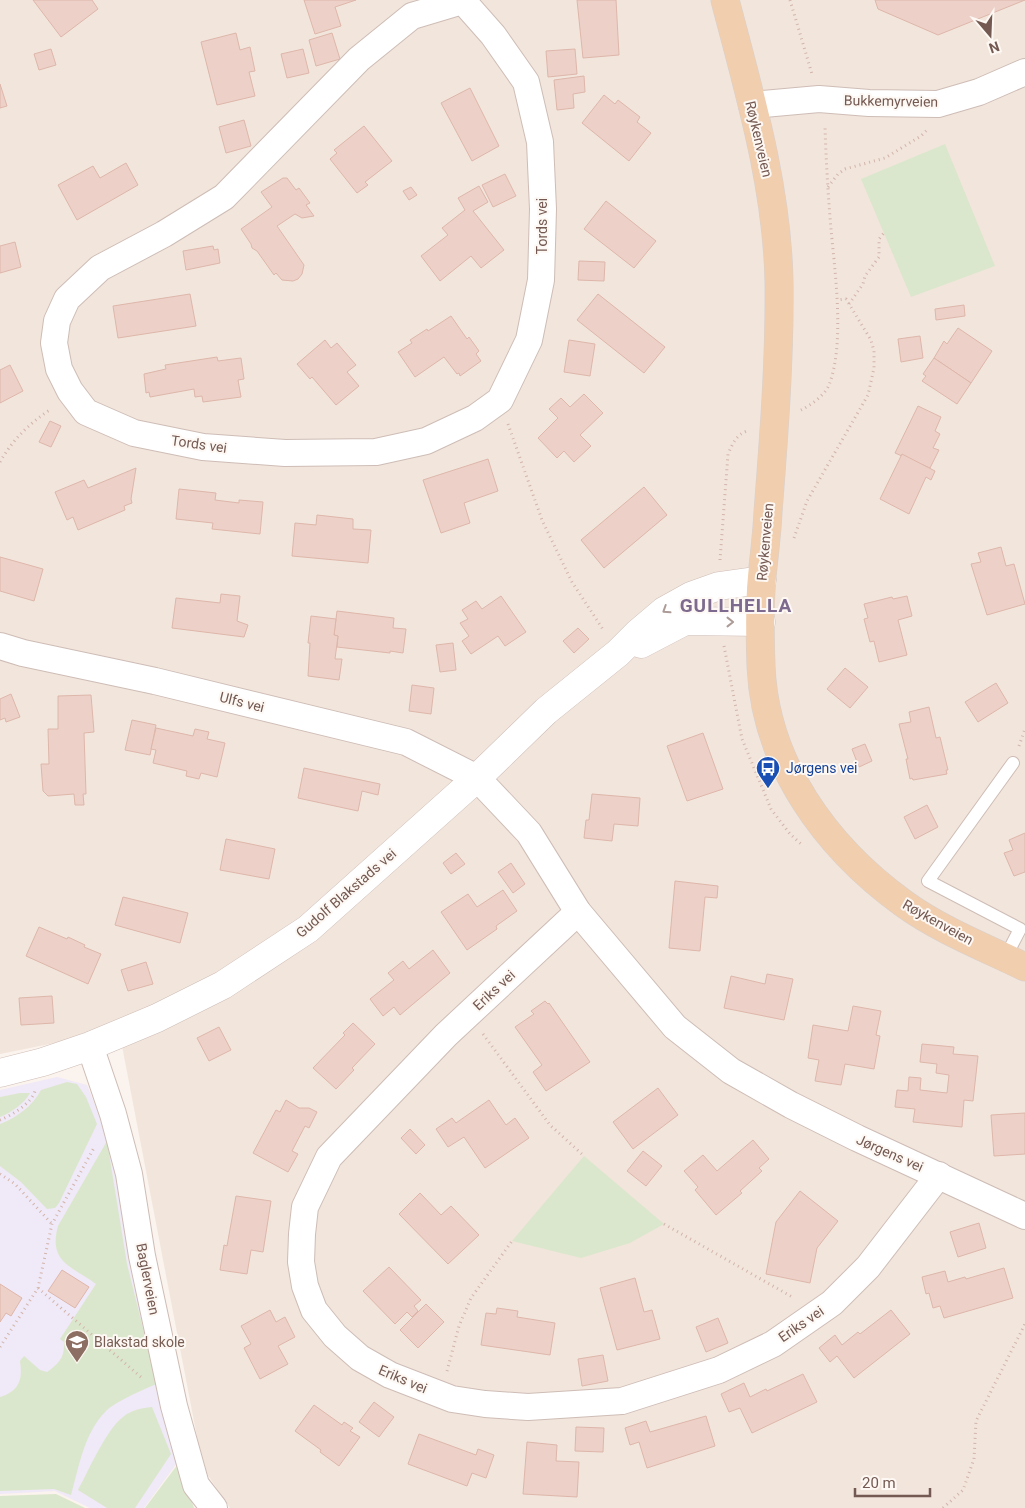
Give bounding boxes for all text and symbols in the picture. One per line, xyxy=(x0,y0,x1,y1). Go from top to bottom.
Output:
north arrow xyxy=(965,10,1015,60)
text: N xyxy=(987,38,1002,56)
street label: Bukkemyrveien xyxy=(844,92,938,110)
street label: Røykenveien xyxy=(742,99,776,179)
street label: Tords vei xyxy=(534,198,550,254)
street label: Tords vei xyxy=(170,432,228,456)
street label: Røykenveien xyxy=(754,502,776,582)
district label: GULLHELLA xyxy=(680,594,792,617)
one-way arrow xyxy=(663,604,672,614)
one-way arrow xyxy=(726,617,734,627)
street label: Ulfs vei xyxy=(218,689,266,715)
bus stop icon: Jørgens vei xyxy=(755,755,781,789)
place label: Jørgens vei xyxy=(786,760,858,776)
street label: Gudolf Blakstads vei xyxy=(293,845,399,941)
street label: Røykenveien xyxy=(900,896,976,948)
street label: Eriks vei xyxy=(470,967,518,1013)
street label: Jørgens vei xyxy=(854,1131,926,1175)
street label: Baglerveien xyxy=(133,1242,163,1316)
street label: Eriks vei xyxy=(775,1303,827,1345)
school or university icon: Blakstad skole xyxy=(64,1329,90,1363)
place label: Blakstad skole xyxy=(94,1334,185,1350)
street label: Eriks vei xyxy=(376,1362,430,1396)
scale bar xyxy=(855,1466,930,1498)
text: 20 m xyxy=(862,1474,896,1492)

